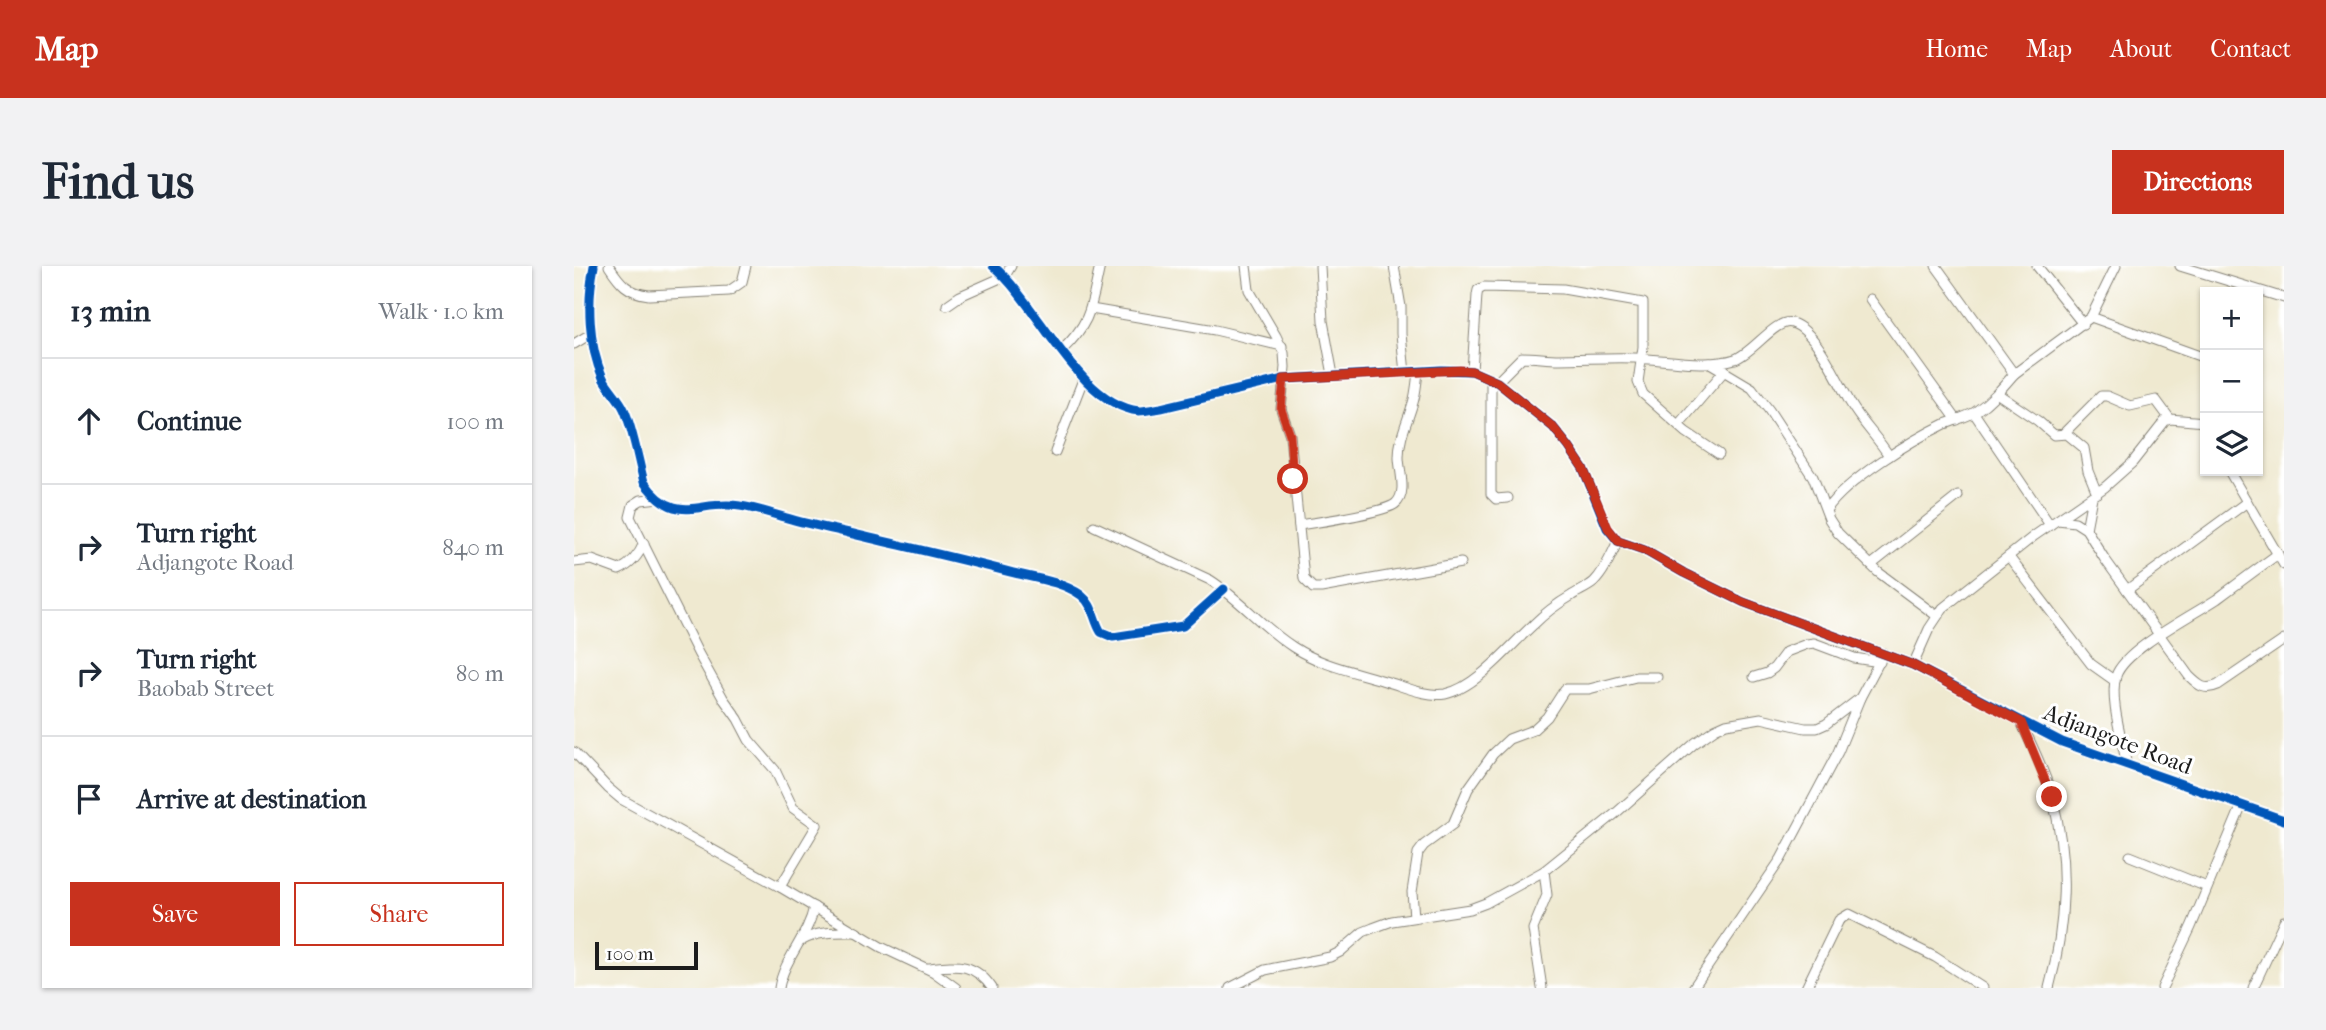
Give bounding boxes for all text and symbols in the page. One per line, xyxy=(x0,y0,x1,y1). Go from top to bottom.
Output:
text: Map xyxy=(35,30,98,69)
text: Home xyxy=(1926,35,1988,63)
text: Map xyxy=(2026,35,2072,63)
text: About xyxy=(2110,35,2172,63)
text: Contact xyxy=(2210,35,2291,63)
button: Directions xyxy=(2112,150,2284,214)
text: Find us xyxy=(42,153,194,211)
map controls xyxy=(2200,287,2263,476)
button: + xyxy=(2200,287,2263,350)
text: 13 min xyxy=(70,294,151,329)
text: Walk · 1.0 km xyxy=(378,298,504,325)
button: − xyxy=(2200,350,2263,413)
icon: ahead xyxy=(70,402,108,440)
text: Continue xyxy=(137,406,242,437)
text: 100 m xyxy=(446,408,504,435)
button: layers xyxy=(2200,413,2263,476)
route start xyxy=(1277,463,1308,494)
text: Turn right xyxy=(137,518,257,549)
icon: right xyxy=(70,528,108,566)
text: 840 m xyxy=(442,534,504,561)
text: Adjangote Road xyxy=(137,549,294,576)
text: Turn right xyxy=(137,644,257,675)
icon: right xyxy=(70,654,108,692)
text: 80 m xyxy=(456,660,504,687)
text: Baobab Street xyxy=(137,675,275,702)
street label: Adjangote Road xyxy=(2039,698,2196,780)
icon: arrive xyxy=(70,780,108,818)
route end xyxy=(2036,781,2067,812)
text: Arrive at destination xyxy=(137,784,367,815)
button: Save xyxy=(70,882,280,946)
button: Share xyxy=(294,882,504,946)
scale bar xyxy=(595,939,698,971)
text: 100 m xyxy=(606,943,654,965)

